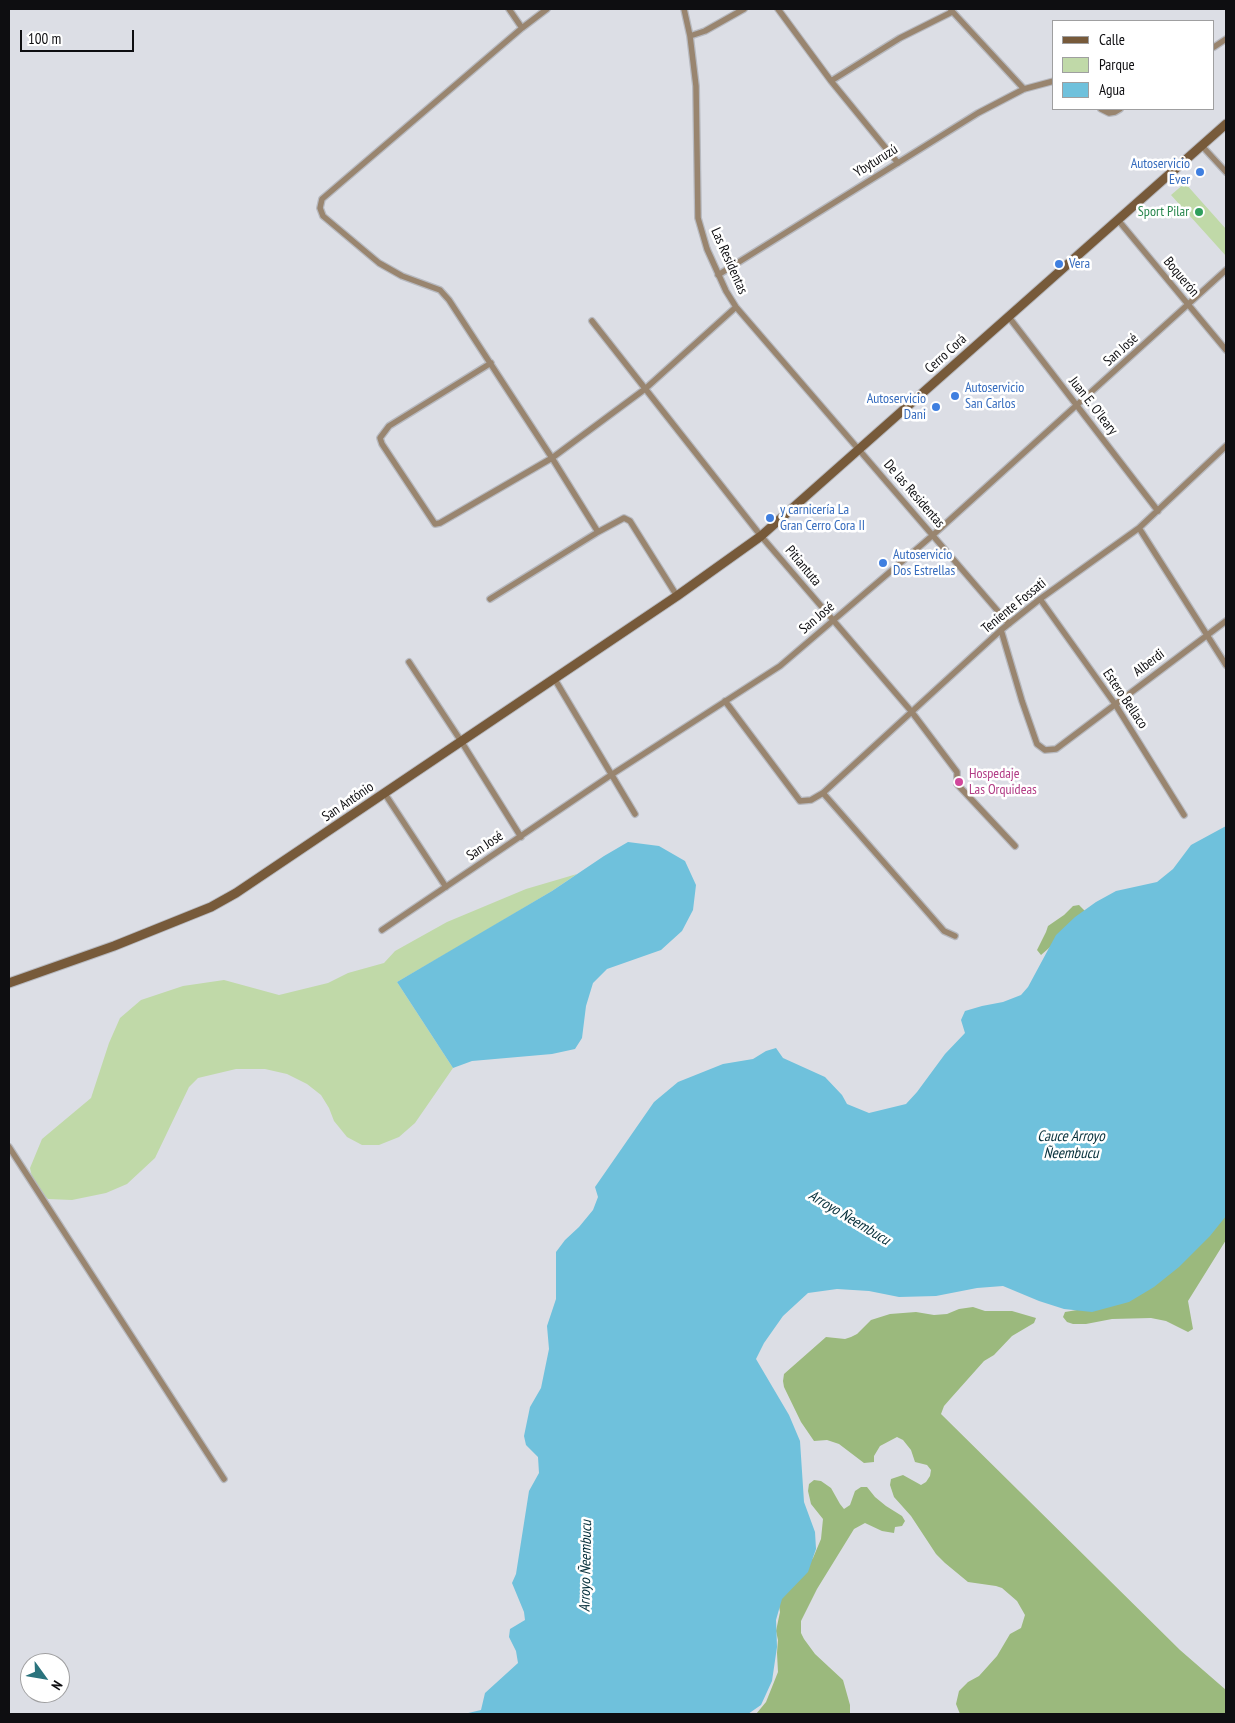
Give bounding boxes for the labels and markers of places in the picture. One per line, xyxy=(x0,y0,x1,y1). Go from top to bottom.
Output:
place label: Autoservicio Ever xyxy=(1131,156,1190,188)
marker: Autoservicio Ever xyxy=(1194,166,1206,178)
place label: Sport Pilar xyxy=(1138,204,1189,220)
marker: Sport Pilar xyxy=(1193,206,1205,218)
place label: Vera xyxy=(1069,256,1090,272)
marker: Vera xyxy=(1053,258,1065,270)
place label: Autoservicio San Carlos xyxy=(965,380,1024,412)
marker: Autoservicio San Carlos xyxy=(949,390,961,402)
place label: Autoservicio Dani xyxy=(867,391,926,424)
marker: Autoservicio Dani xyxy=(930,401,942,413)
place label: y carnicería La Gran Cerro Cora II xyxy=(780,502,865,534)
marker: y carnicería La Gran Cerro Cora II xyxy=(764,512,776,524)
place label: Autoservicio Dos Estrellas xyxy=(893,547,955,580)
marker: Autoservicio Dos Estrellas xyxy=(877,557,889,569)
place label: Hospedaje Las Orquideas xyxy=(969,766,1037,799)
marker: Hospedaje Las Orquideas xyxy=(953,776,965,788)

